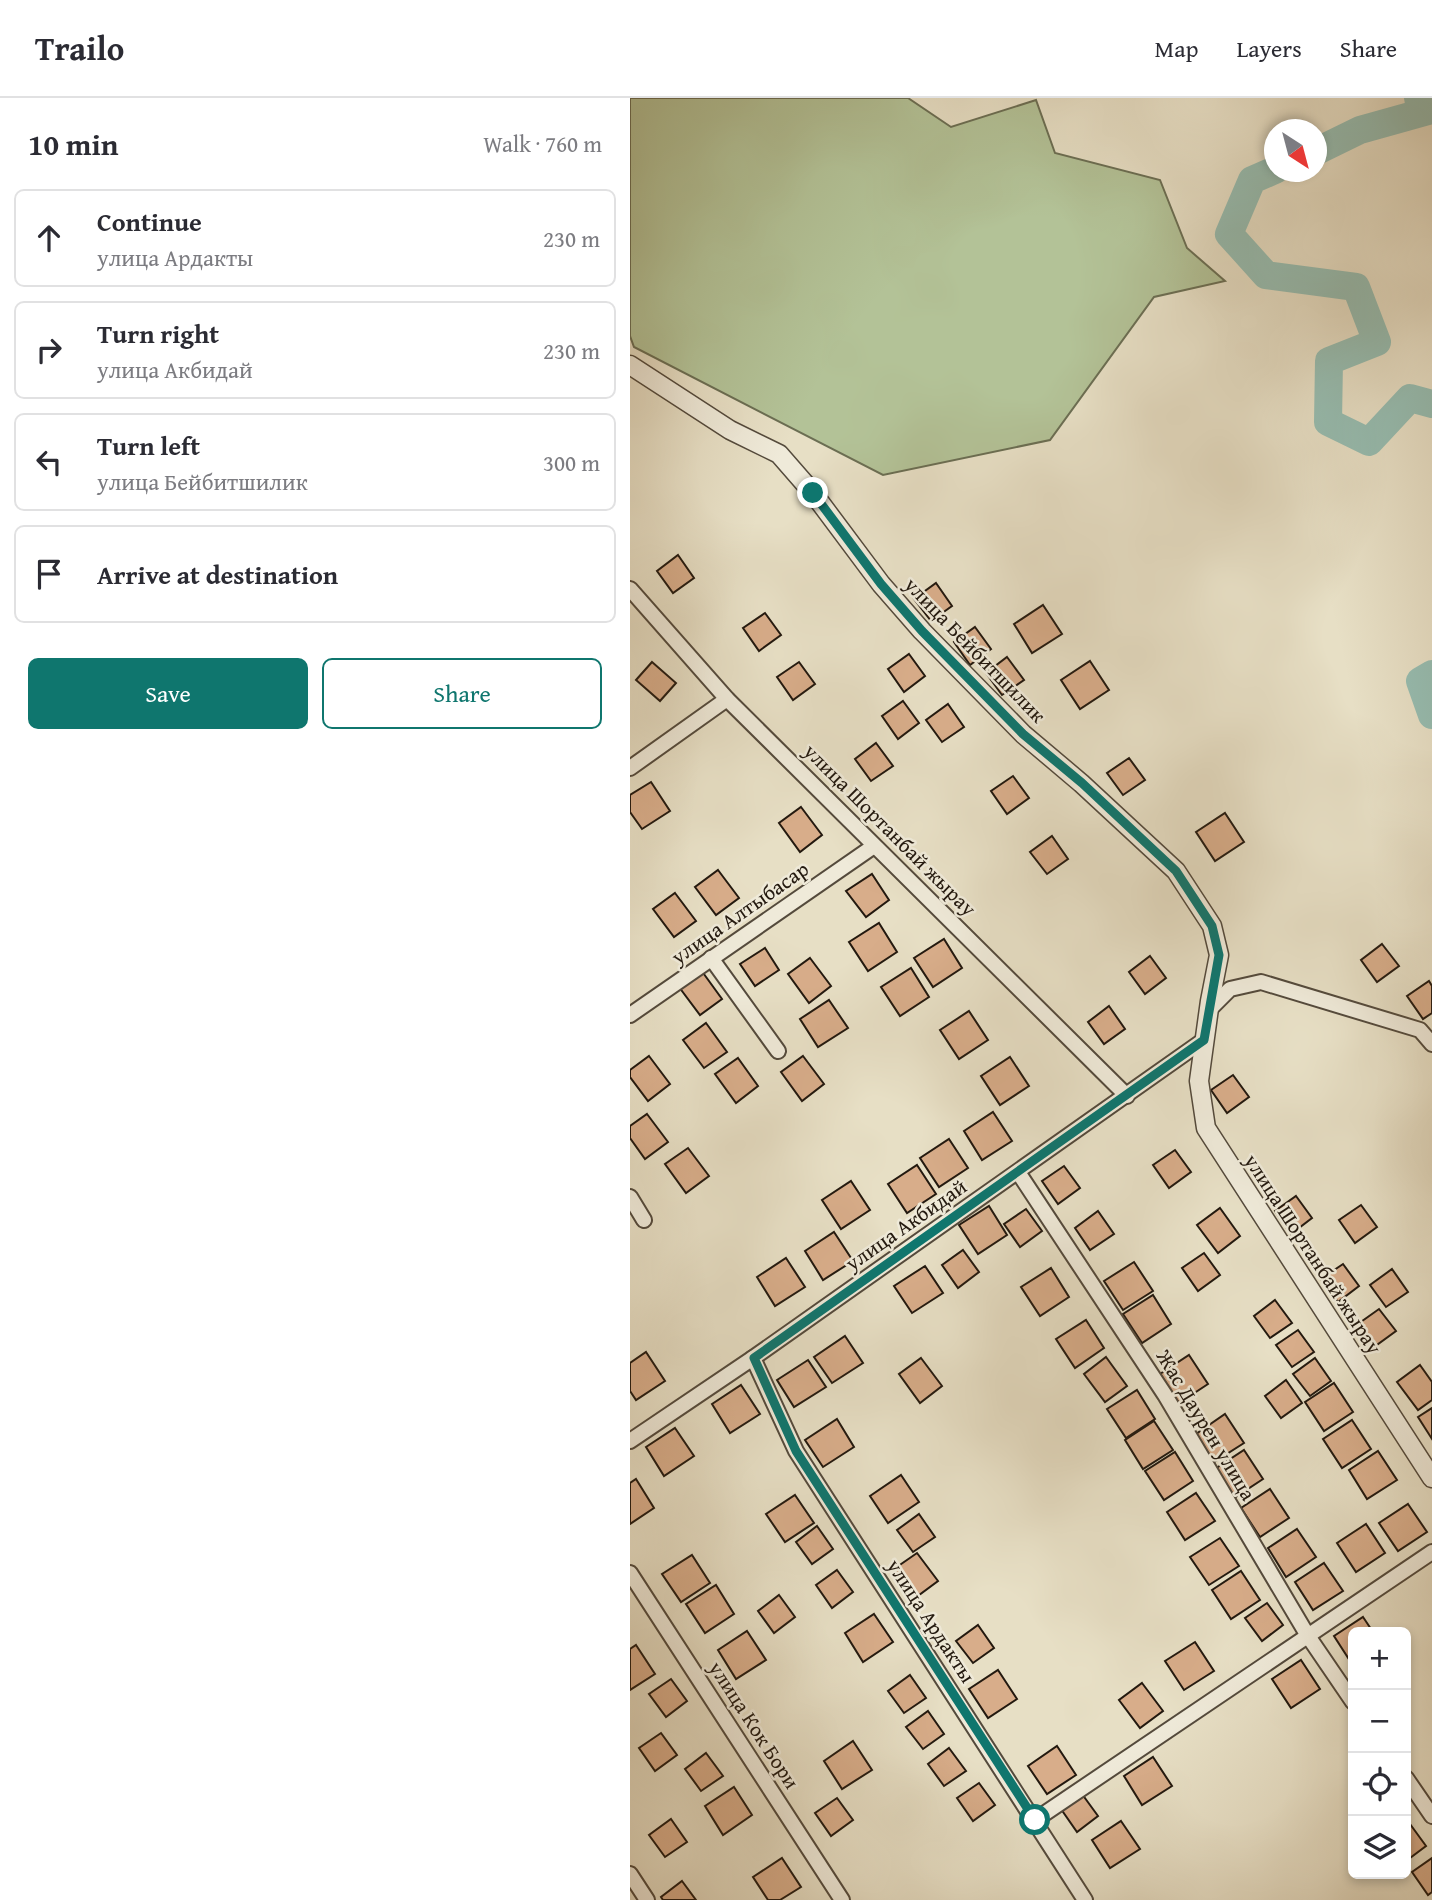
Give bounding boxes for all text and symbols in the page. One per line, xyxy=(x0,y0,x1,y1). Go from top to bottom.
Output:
text: Trailo xyxy=(35,24,124,72)
text: Map xyxy=(1155,31,1198,66)
text: Layers xyxy=(1236,31,1302,66)
text: Share xyxy=(1340,31,1397,66)
north arrow xyxy=(1264,119,1327,182)
text: 10 min xyxy=(28,122,118,166)
text: Walk · 760 m xyxy=(483,127,602,160)
text: Continue xyxy=(97,202,202,241)
icon: ahead xyxy=(30,219,68,257)
text: 230 m xyxy=(543,222,600,255)
text: улица Ардакты xyxy=(97,241,253,274)
text: Turn right xyxy=(97,314,219,353)
icon: right xyxy=(30,331,68,369)
text: 230 m xyxy=(543,334,600,367)
text: улица Акбидай xyxy=(97,353,253,386)
text: Turn left xyxy=(97,426,200,465)
icon: left xyxy=(30,443,68,481)
text: 300 m xyxy=(543,446,600,479)
text: улица Бейбитшилик xyxy=(97,465,308,498)
route end xyxy=(797,477,828,508)
icon: arrive xyxy=(30,555,68,593)
text: Arrive at destination xyxy=(97,555,338,594)
street label: улица Бейбитшилик xyxy=(897,569,1053,730)
button: Save xyxy=(28,658,308,729)
button: Share xyxy=(322,658,602,729)
street label: улица Шортанбай жырау xyxy=(796,736,984,923)
street label: улица Алтыбасар xyxy=(664,853,815,972)
street label: улица Шортанбай жырау xyxy=(1236,1147,1390,1360)
street label: улица Акбидай xyxy=(838,1171,973,1279)
street label: Жас Даурен улица xyxy=(1148,1342,1264,1506)
street label: улица Ардакты xyxy=(879,1552,983,1689)
map controls xyxy=(1348,1627,1411,1879)
button: + xyxy=(1348,1627,1411,1690)
street label: улица Кок Бори xyxy=(701,1654,807,1795)
button: − xyxy=(1348,1690,1411,1753)
button: locate xyxy=(1348,1753,1411,1816)
route start xyxy=(1019,1804,1050,1835)
button: layers xyxy=(1348,1816,1411,1879)

